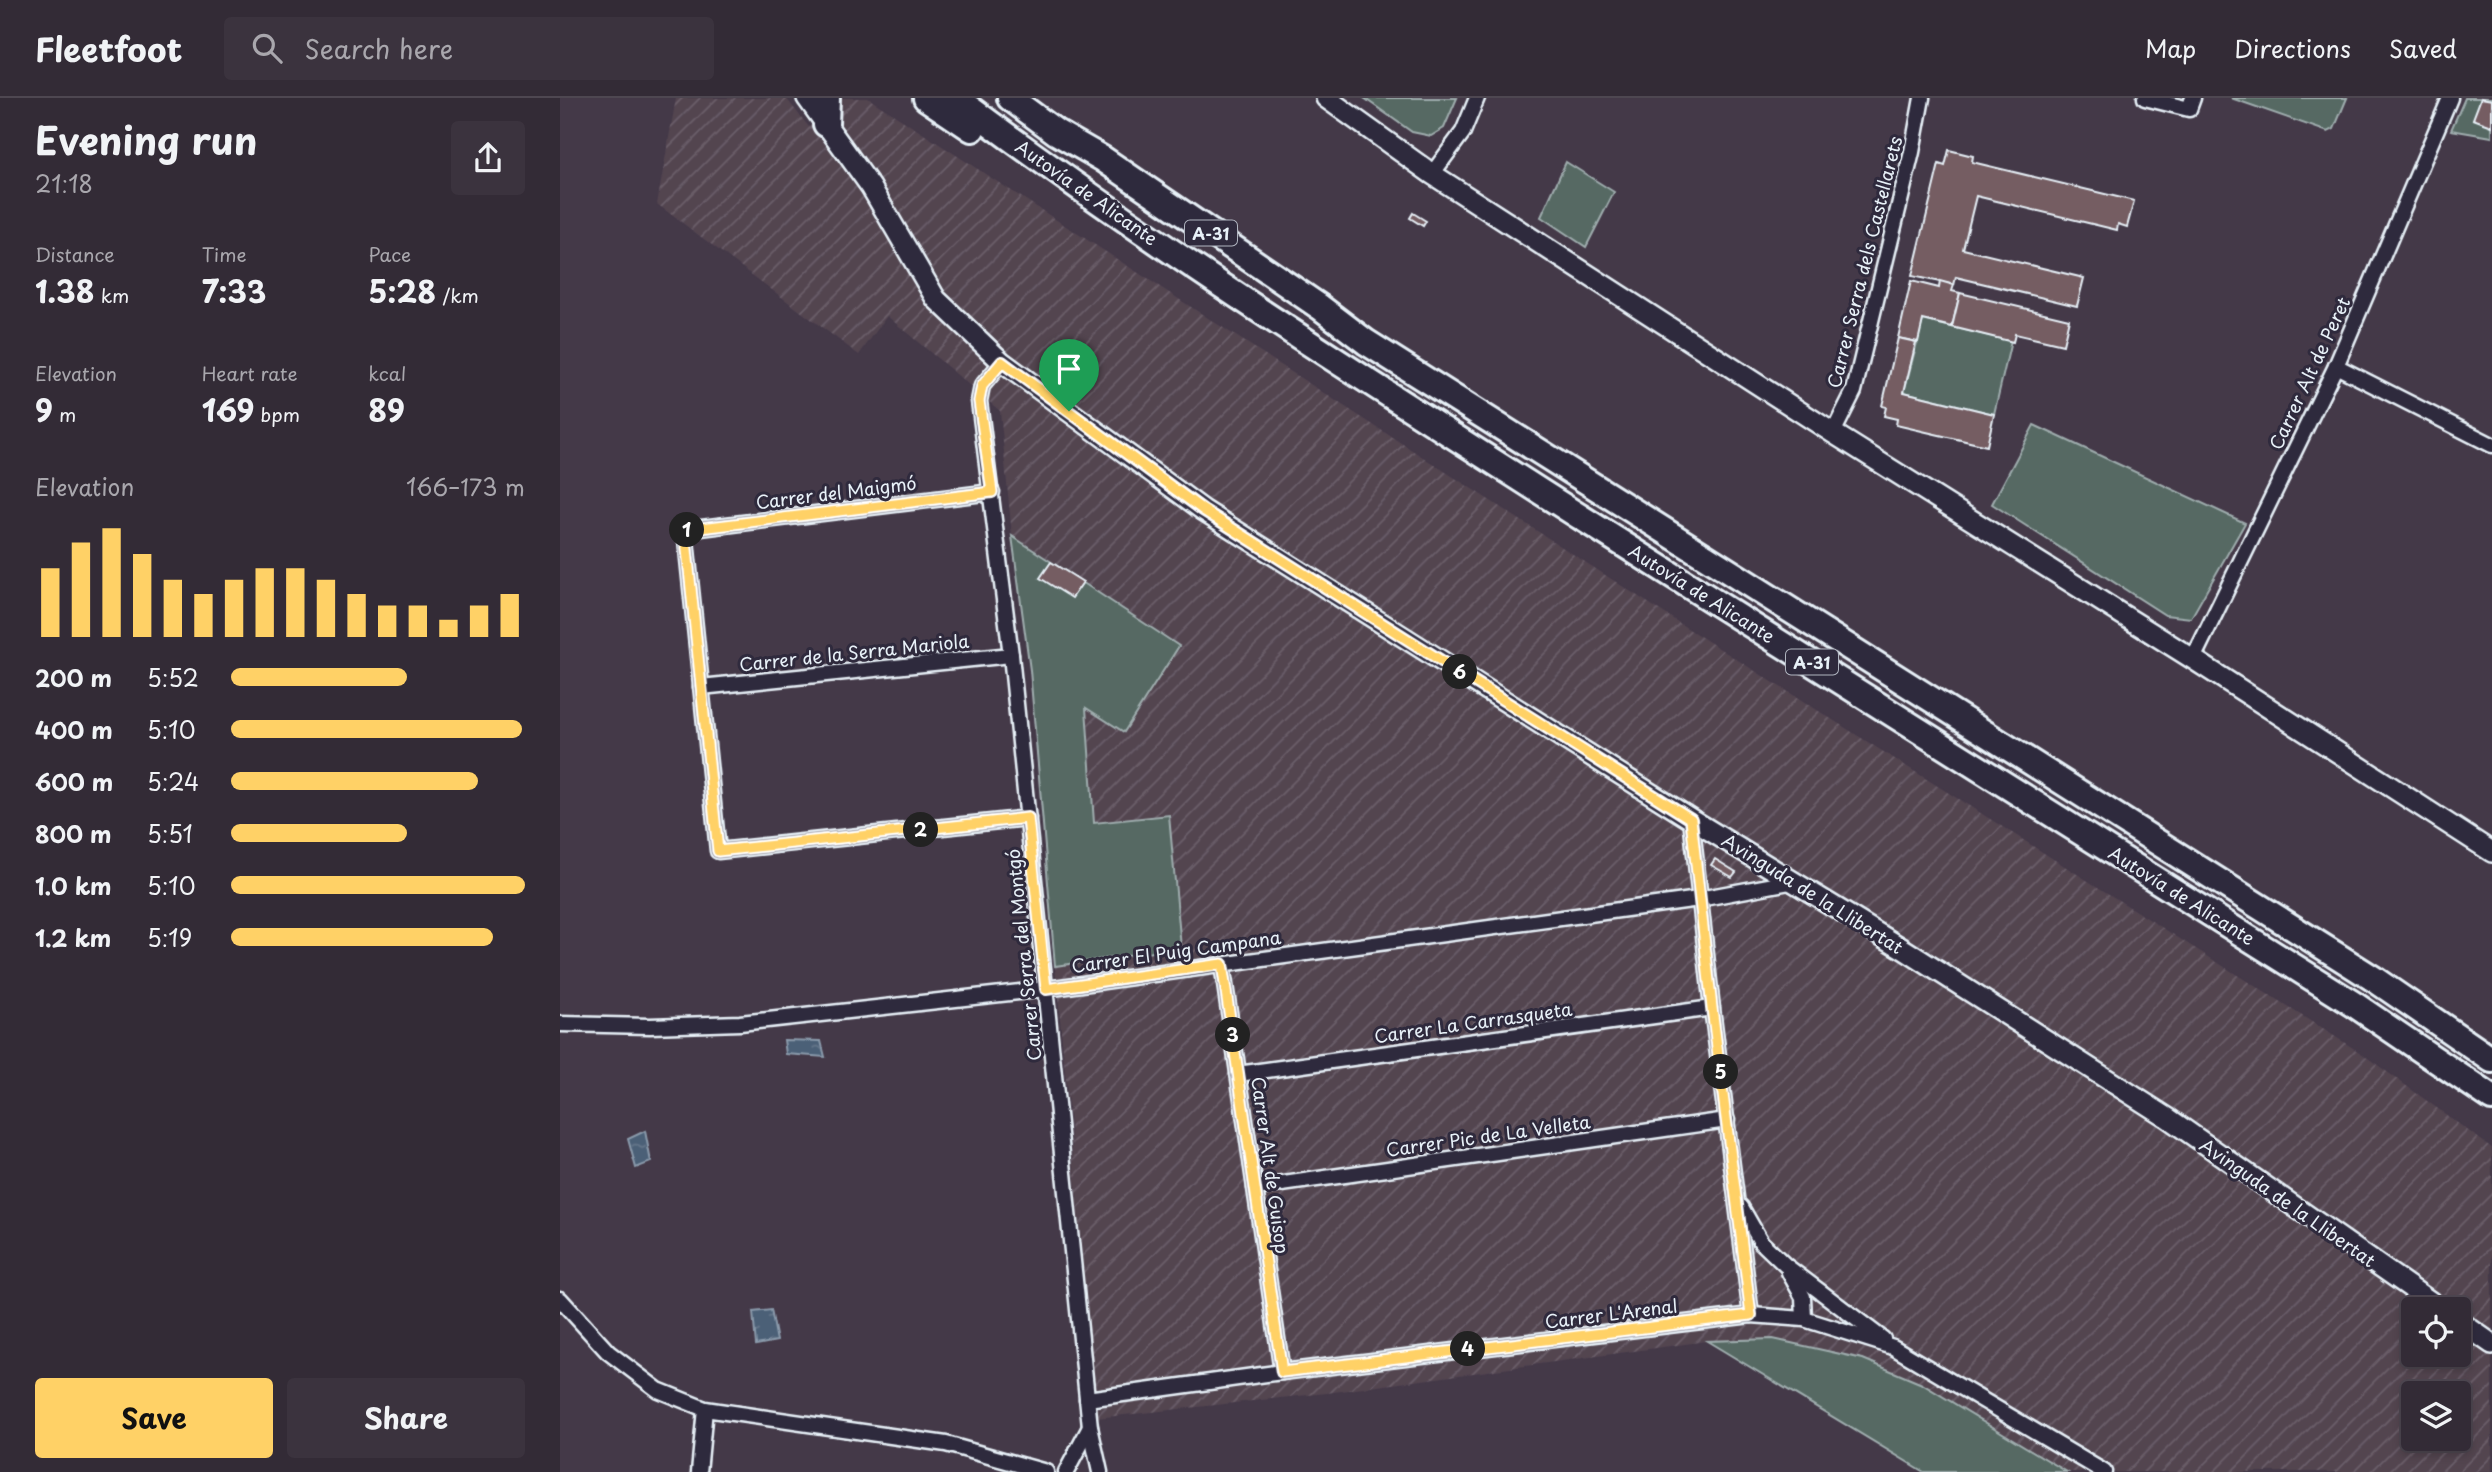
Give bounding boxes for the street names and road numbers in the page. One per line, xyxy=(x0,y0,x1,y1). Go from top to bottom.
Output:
street label: Autovía de Alicante xyxy=(1010,133,1164,251)
street label: Carrer Serra dels Castellarets xyxy=(1820,133,1908,391)
road number: A-31 xyxy=(1185,220,1237,246)
street label: Carrer Alt de Peret xyxy=(2262,292,2356,454)
street label: Carrer del Maigmó xyxy=(754,469,918,515)
street label: Autovía de Alicante xyxy=(1624,537,1781,649)
street label: Carrer de la Serra Mariola xyxy=(738,627,970,677)
road number: A-31 xyxy=(1786,650,1838,674)
street label: Avinguda de la Llibertat xyxy=(1717,826,1909,960)
street label: Autovía de Alicante xyxy=(2104,839,2261,951)
street label: Carrer Serra del Montgó xyxy=(998,848,1048,1062)
street label: Carrer El Puig Campana xyxy=(1070,923,1283,979)
street label: Carrer La Carrasqueta xyxy=(1372,995,1575,1049)
street label: Carrer Alt de Guisop xyxy=(1245,1075,1297,1255)
street label: Carrer Pic de La Velleta xyxy=(1384,1107,1593,1163)
street label: Avinguda de la Llibertat xyxy=(2195,1131,2382,1273)
street label: Carrer L'Arenal xyxy=(1543,1291,1679,1335)

